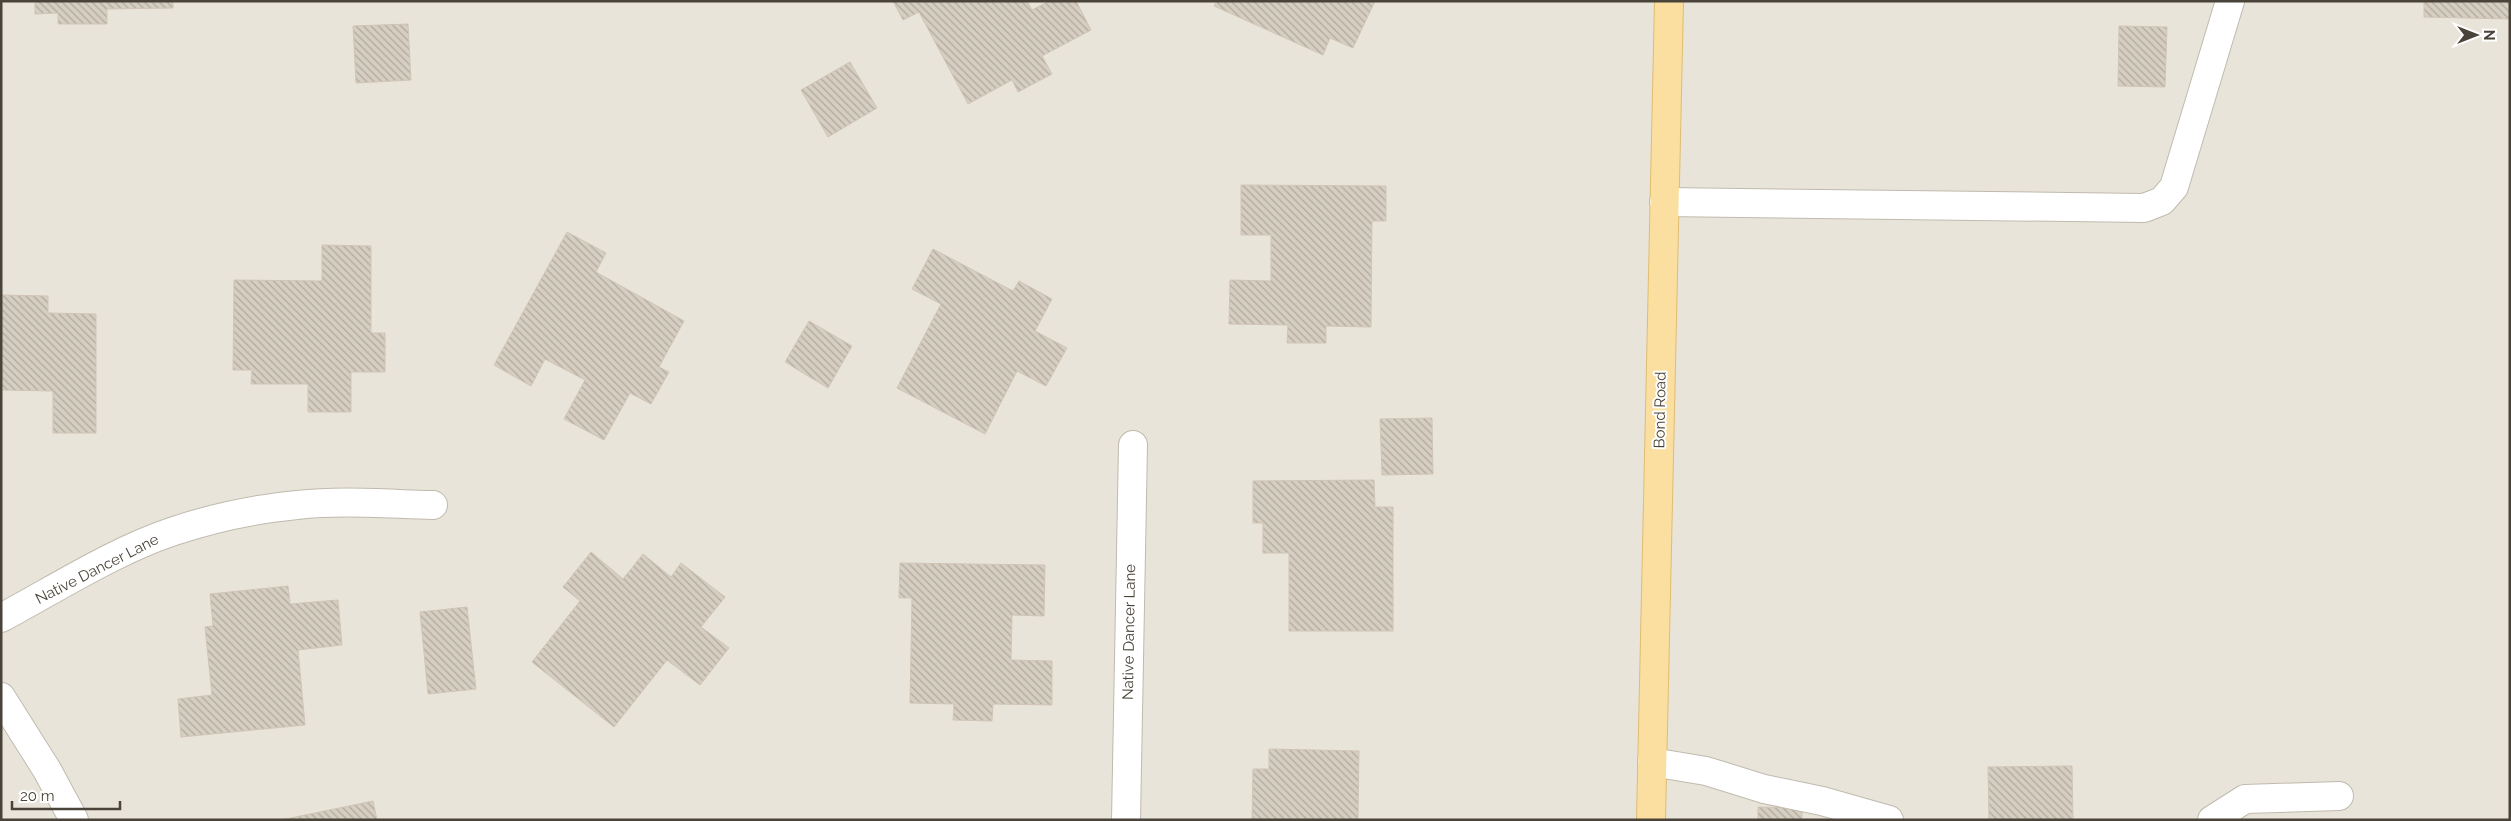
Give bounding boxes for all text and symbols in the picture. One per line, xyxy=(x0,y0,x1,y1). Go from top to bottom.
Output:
north arrow xyxy=(2451,10,2501,60)
text: N xyxy=(2481,30,2497,40)
street label: Bond Road xyxy=(1650,371,1670,449)
street label: Native Dancer Lane xyxy=(32,530,162,608)
street label: Native Dancer Lane xyxy=(1119,564,1139,700)
scale bar xyxy=(12,778,120,810)
text: 20 m xyxy=(20,787,55,805)

